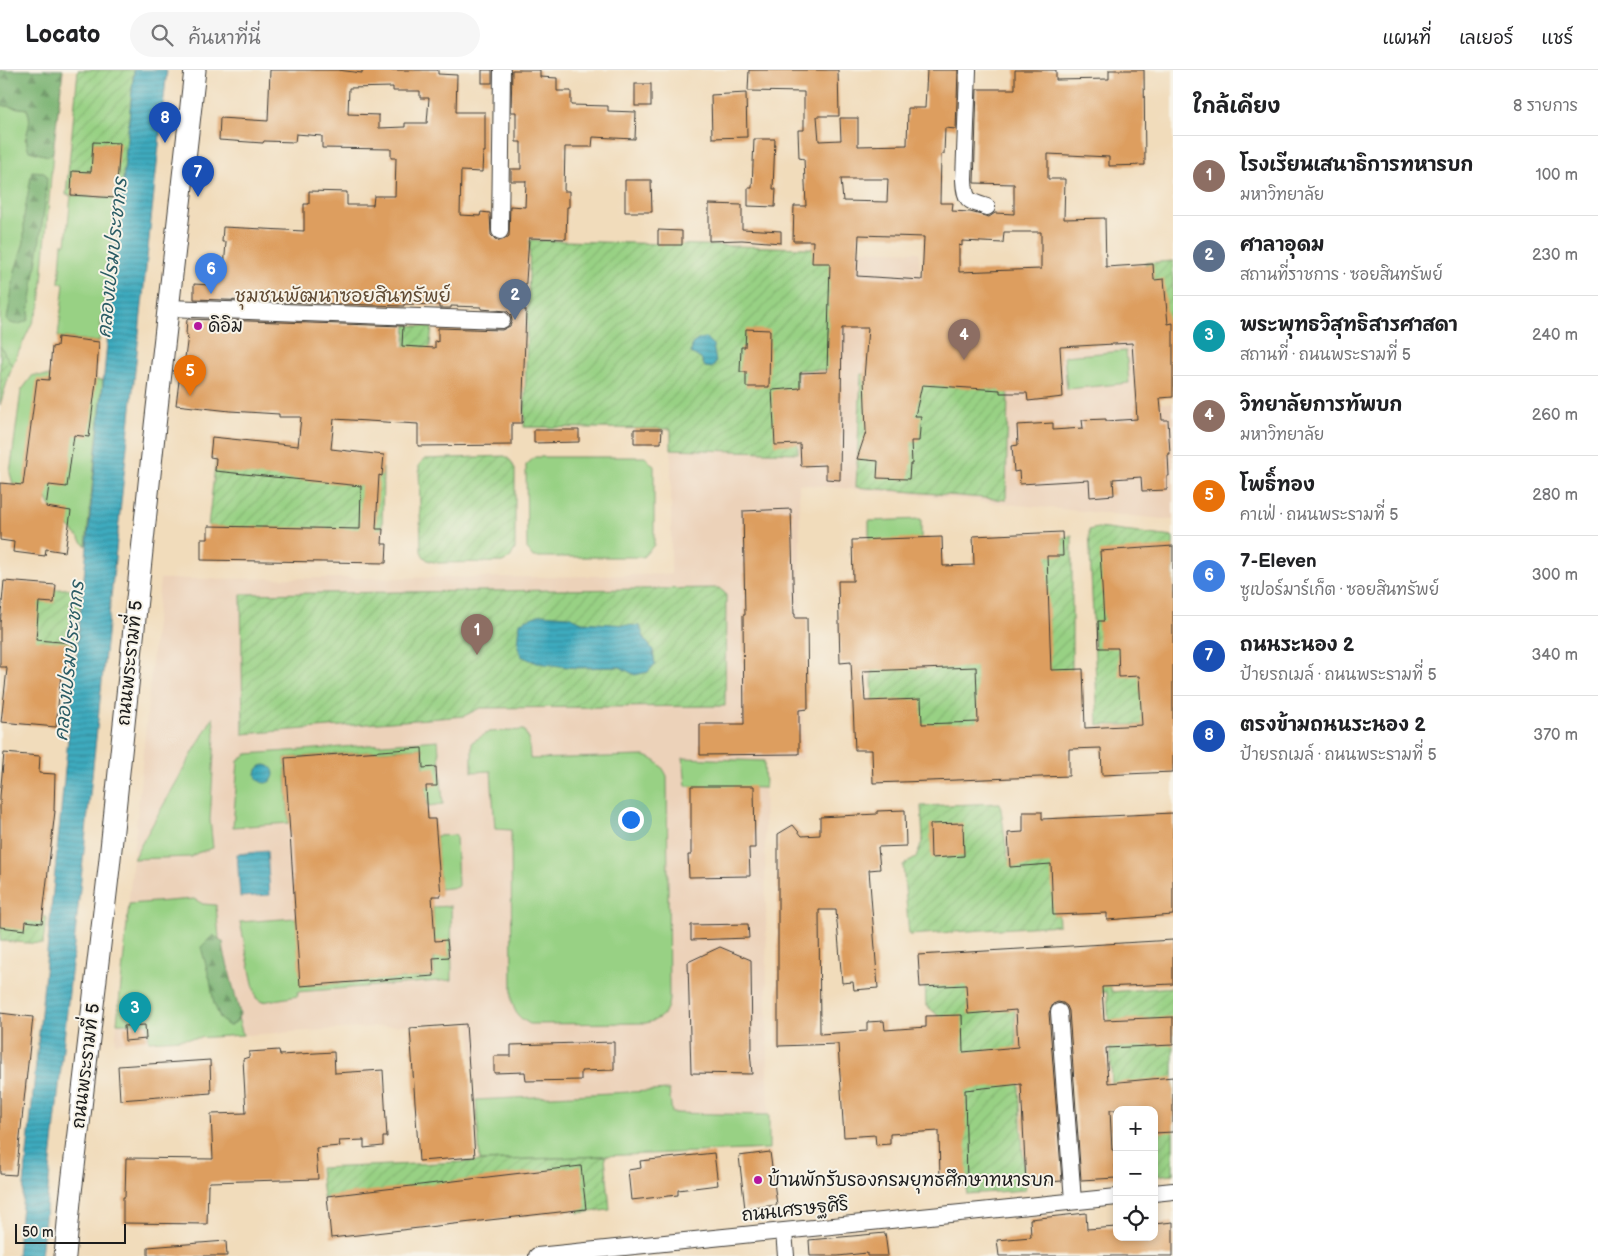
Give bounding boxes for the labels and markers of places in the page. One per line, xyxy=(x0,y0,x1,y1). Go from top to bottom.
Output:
pin: 8 xyxy=(149,102,181,143)
pin: 7 xyxy=(182,156,214,197)
pin: 6 xyxy=(195,253,227,294)
pin: 2 xyxy=(499,279,531,320)
place label: ดิอิม xyxy=(208,315,243,337)
pin: 4 xyxy=(948,319,980,360)
marker: ดิอิม xyxy=(192,320,204,332)
pin: 5 xyxy=(174,355,206,396)
pin: 1 xyxy=(461,614,493,655)
pin: 3 xyxy=(119,992,151,1033)
place label: บ้านพักรับรองกรมยุทธศึกษาทหารบก xyxy=(768,1168,1054,1194)
marker: บ้านพักรับรองกรมยุทธศึกษาทหารบก xyxy=(752,1174,764,1186)

